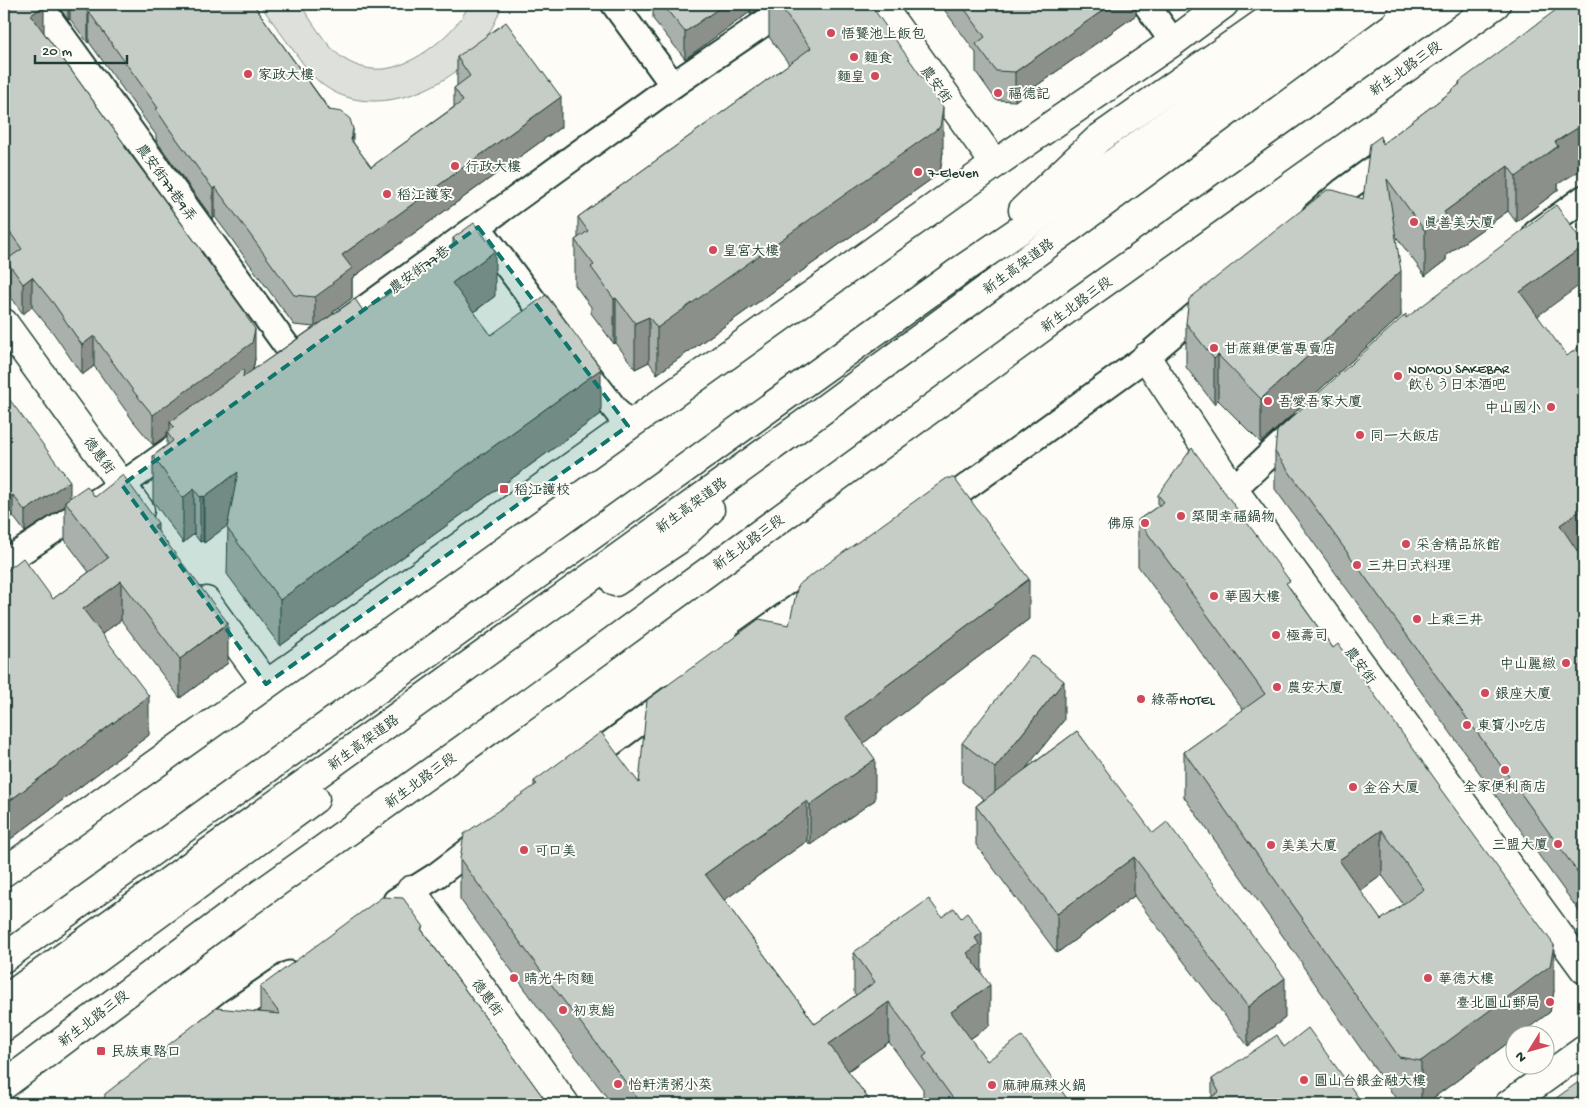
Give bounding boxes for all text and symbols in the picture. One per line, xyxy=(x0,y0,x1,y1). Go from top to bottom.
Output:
place label: 悟饕池上飯包 xyxy=(841,26,925,44)
marker: 悟饕池上飯包 xyxy=(825,27,837,39)
scale bar xyxy=(35,32,128,64)
street label: 新生北路三段 xyxy=(1367,38,1446,101)
text: 20 m xyxy=(42,43,72,61)
marker: 麵食 xyxy=(848,51,860,63)
place label: 麵食 xyxy=(864,51,892,68)
street label: 農安街 xyxy=(916,63,955,107)
marker: 家政大樓 xyxy=(242,68,254,80)
place label: 家政大樓 xyxy=(258,68,314,85)
place label: 麵皇 xyxy=(837,70,865,87)
marker: 麵皇 xyxy=(869,70,881,82)
place label: 福德記 xyxy=(1008,86,1050,104)
marker: 福德記 xyxy=(992,87,1004,99)
street label: 農安街77巷9弄 xyxy=(131,141,200,226)
marker: 行政大樓 xyxy=(449,160,461,172)
place label: 行政大樓 xyxy=(465,160,521,177)
marker: 7-Eleven xyxy=(912,166,924,178)
place label: 7-Eleven xyxy=(927,166,979,183)
place label: 稻江護家 xyxy=(397,187,453,205)
marker: 稻江護家 xyxy=(381,188,393,200)
place label: 真善美大廈 xyxy=(1424,215,1494,233)
marker: 真善美大廈 xyxy=(1408,216,1420,228)
street label: 新生高架道路 xyxy=(980,236,1058,300)
street label: 農安街77巷 xyxy=(386,242,455,299)
marker: 皇宮大樓 xyxy=(707,244,719,256)
place label: 皇宮大樓 xyxy=(723,244,779,261)
street label: 新生北路三段 xyxy=(1038,274,1116,338)
place label: 甘蔗雞便當專賣店 xyxy=(1224,341,1336,359)
marker: 甘蔗雞便當專賣店 xyxy=(1208,342,1220,354)
place label: NOMOU SAKEBAR 飲もう日本酒吧 xyxy=(1408,362,1510,395)
marker: NOMOU SAKEBAR 飲もう日本酒吧 xyxy=(1392,370,1404,382)
place label: 吾愛吾家大廈 xyxy=(1278,394,1362,412)
marker: 吾愛吾家大廈 xyxy=(1262,395,1274,407)
place label: 中山國小 xyxy=(1485,400,1541,418)
marker: 中山國小 xyxy=(1545,401,1557,413)
marker: 同一大飯店 xyxy=(1354,429,1366,441)
place label: 同一大飯店 xyxy=(1370,429,1440,446)
street label: 德惠街 xyxy=(79,434,118,478)
street label: 新生高架道路 xyxy=(653,475,731,539)
place label: 稻江護校 xyxy=(514,482,570,500)
marker: 稻江護校 xyxy=(498,483,510,495)
place label: 築間幸福鍋物 xyxy=(1191,509,1275,527)
marker: 築間幸福鍋物 xyxy=(1175,510,1187,522)
street label: 新生北路三段 xyxy=(710,512,788,576)
place label: 佛原 xyxy=(1107,516,1135,534)
marker: 佛原 xyxy=(1139,517,1151,529)
place label: 采舍精品旅館 xyxy=(1416,537,1500,555)
marker: 采舍精品旅館 xyxy=(1400,538,1412,550)
marker: 三井日式料理 xyxy=(1351,559,1363,571)
place label: 三井日式料理 xyxy=(1367,559,1451,576)
place label: 華國大樓 xyxy=(1224,589,1280,607)
marker: 華國大樓 xyxy=(1208,590,1220,602)
marker: 上乘三井 xyxy=(1411,613,1423,625)
place label: 上乘三井 xyxy=(1427,613,1483,630)
place label: 極壽司 xyxy=(1286,628,1328,646)
marker: 極壽司 xyxy=(1270,629,1282,641)
street label: 農安街 xyxy=(1340,644,1379,688)
place label: 中山麗緻 xyxy=(1500,656,1556,674)
marker: 中山麗緻 xyxy=(1560,657,1572,669)
marker: 農安大廈 xyxy=(1271,681,1283,693)
place label: 農安大廈 xyxy=(1287,681,1343,698)
marker: 銀座大廈 xyxy=(1479,687,1491,699)
place label: 銀座大廈 xyxy=(1495,687,1551,704)
marker: 綠蒂HOTEL xyxy=(1135,693,1147,705)
place label: 綠蒂HOTEL xyxy=(1151,693,1216,710)
street label: 新生高架道路 xyxy=(325,712,403,776)
place label: 東寶小吃店 xyxy=(1477,718,1547,736)
marker: 東寶小吃店 xyxy=(1461,719,1473,731)
street label: 新生北路三段 xyxy=(382,750,460,814)
marker: 全家便利商店 xyxy=(1499,764,1511,776)
place label: 全家便利商店 xyxy=(1463,779,1547,797)
place label: 金谷大厦 xyxy=(1363,780,1419,798)
marker: 金谷大厦 xyxy=(1347,781,1359,793)
place label: 三盟大廈 xyxy=(1492,837,1548,855)
marker: 三盟大廈 xyxy=(1552,838,1564,850)
marker: 美美大廈 xyxy=(1265,839,1277,851)
place label: 美美大廈 xyxy=(1281,839,1337,856)
marker: 可口美 xyxy=(518,844,530,856)
place label: 可口美 xyxy=(534,844,576,861)
place label: 華德大樓 xyxy=(1438,971,1494,989)
marker: 晴光牛肉麵 xyxy=(508,972,520,984)
place label: 晴光牛肉麵 xyxy=(524,972,594,989)
marker: 華德大樓 xyxy=(1422,972,1434,984)
street label: 德惠街 xyxy=(467,976,506,1020)
street label: 新生北路三段 xyxy=(55,987,133,1052)
place label: 臺北圓山郵局 xyxy=(1456,995,1540,1013)
marker: 臺北圓山郵局 xyxy=(1544,996,1556,1008)
marker: 初衷鮨 xyxy=(557,1004,569,1016)
place label: 初衷鮨 xyxy=(573,1004,615,1021)
north arrow xyxy=(1506,1026,1556,1076)
place label: 民族東路口 xyxy=(111,1044,181,1062)
marker: 民族東路口 xyxy=(95,1045,107,1057)
text: N xyxy=(1512,1048,1531,1065)
place label: 圓山台銀金融大樓 xyxy=(1314,1073,1426,1091)
marker: 圓山台銀金融大樓 xyxy=(1298,1074,1310,1086)
marker: 怡軒清粥小菜 xyxy=(612,1078,624,1090)
place label: 怡軒清粥小菜 xyxy=(628,1078,712,1095)
marker: 麻神麻辣火鍋 xyxy=(986,1079,998,1091)
place label: 麻神麻辣火鍋 xyxy=(1002,1079,1086,1096)

